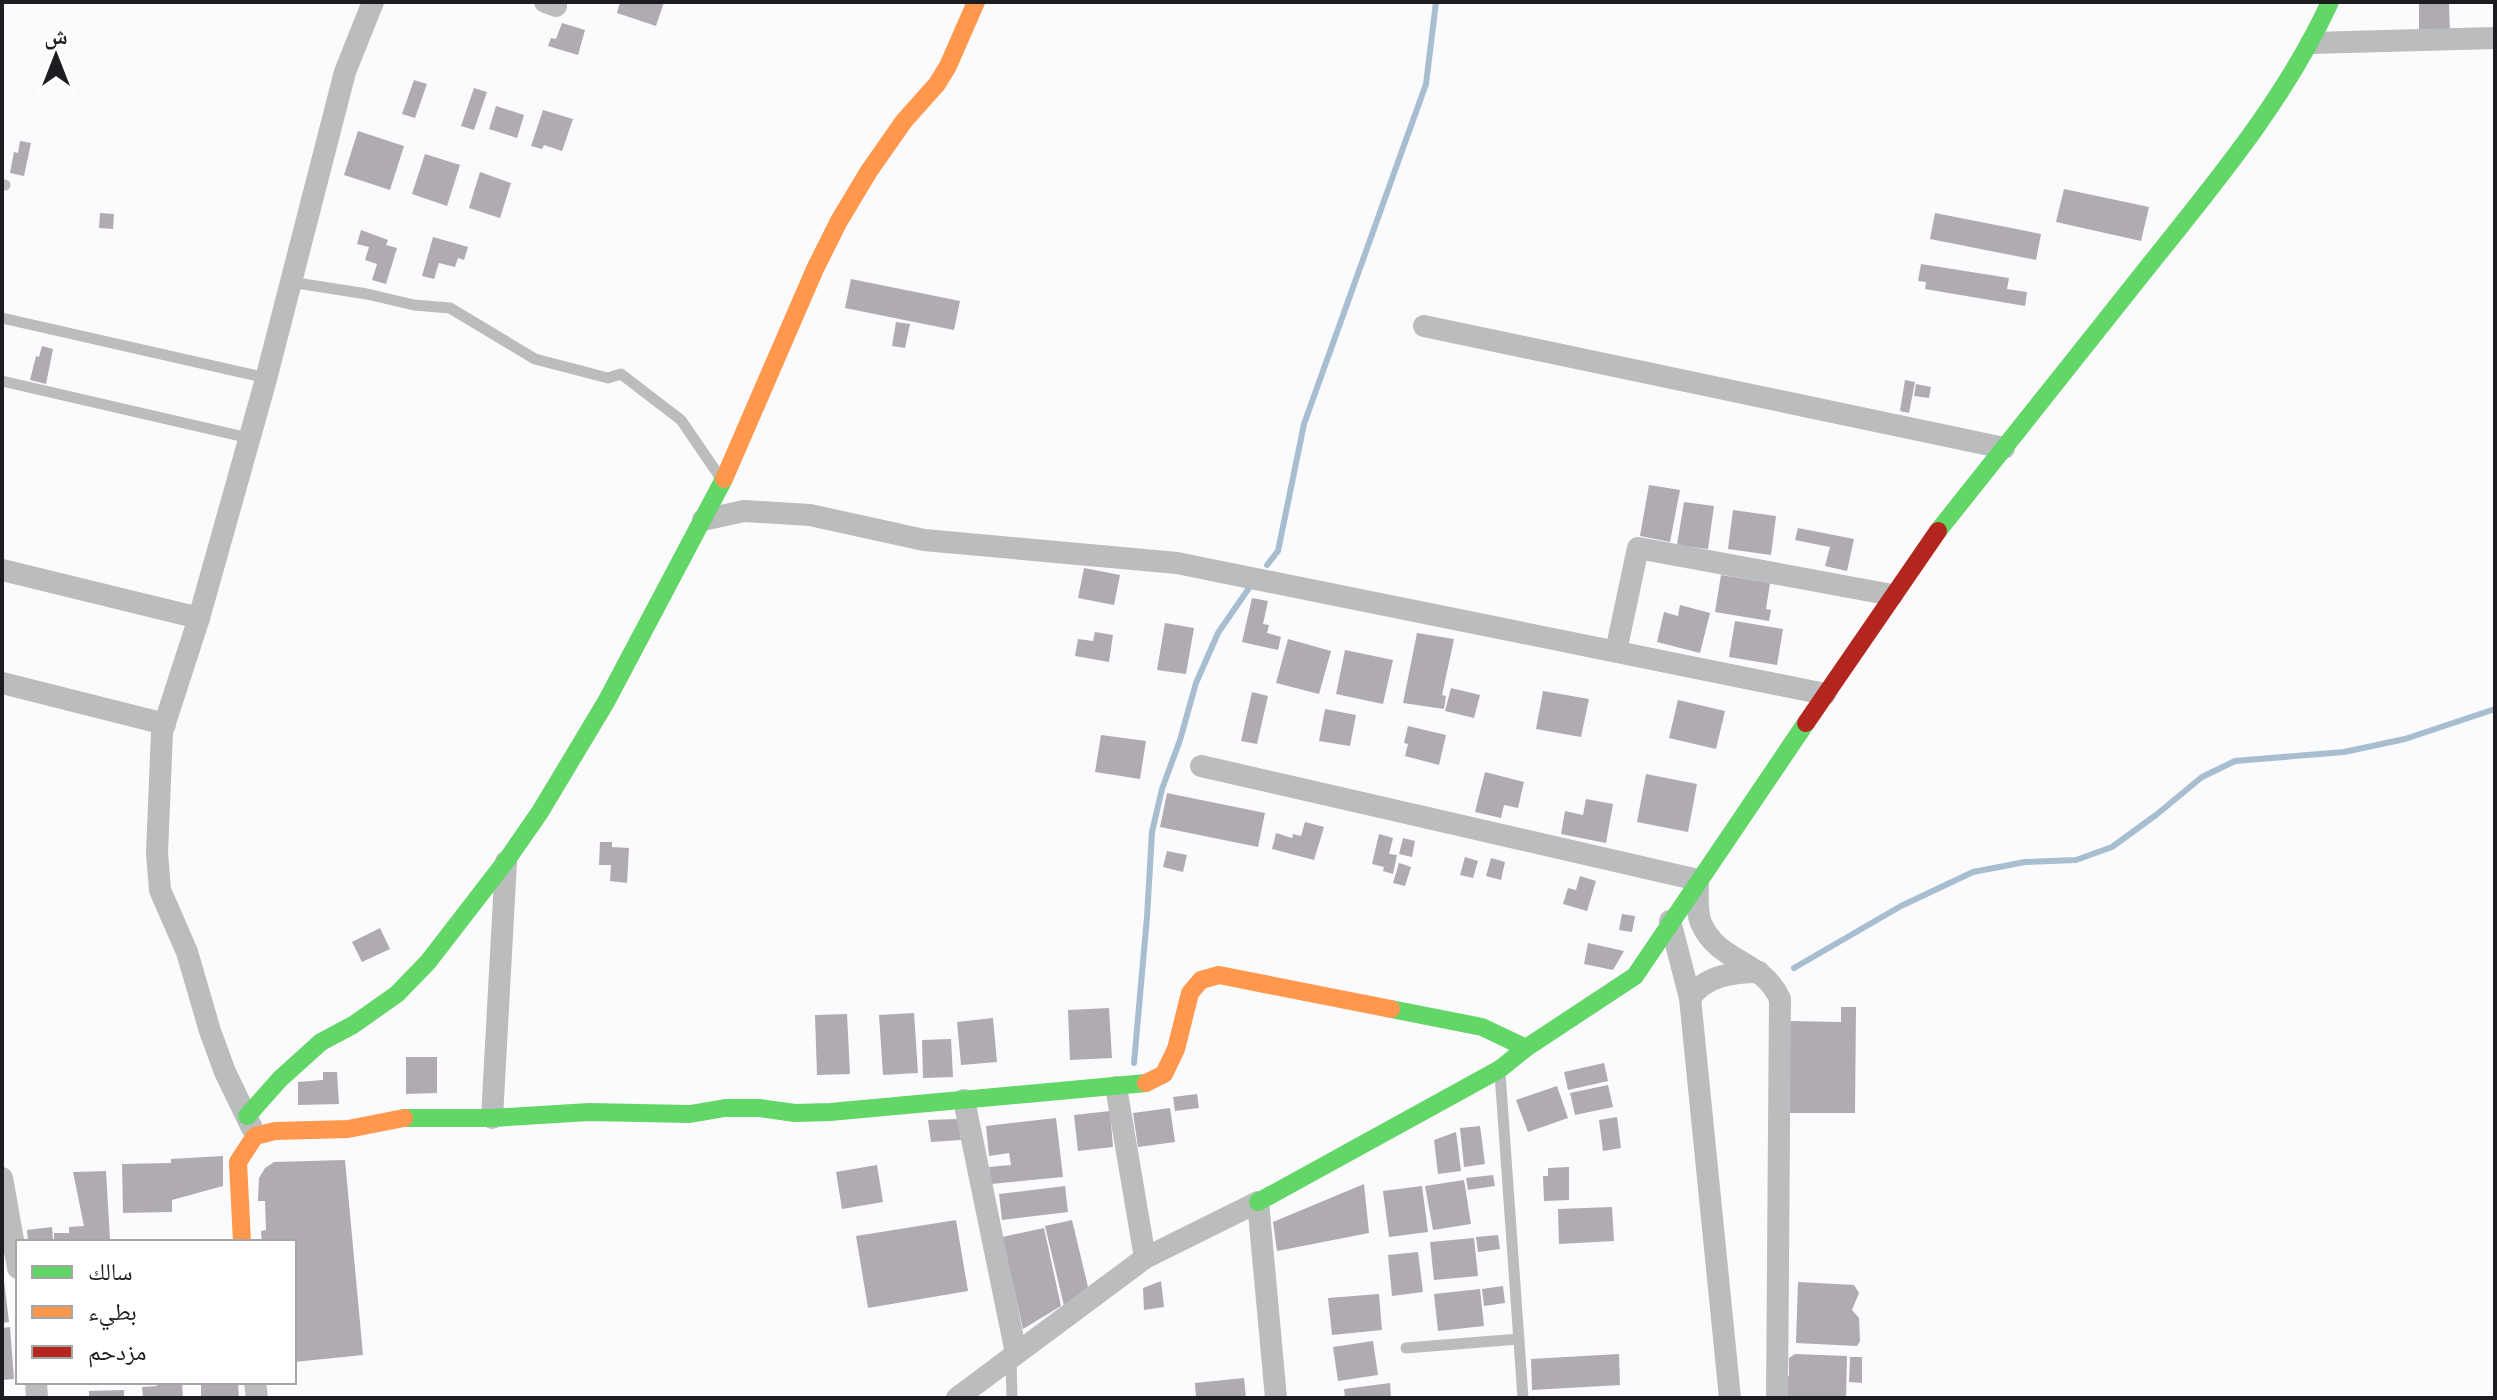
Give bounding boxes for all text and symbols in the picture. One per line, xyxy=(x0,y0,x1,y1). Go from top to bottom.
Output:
north arrow xyxy=(16,16,96,96)
text: ش xyxy=(44,23,68,50)
legend xyxy=(16,1240,296,1384)
text: سالك xyxy=(88,1257,133,1286)
text: بطيء xyxy=(88,1297,137,1331)
text: مزدحم xyxy=(88,1337,147,1368)

